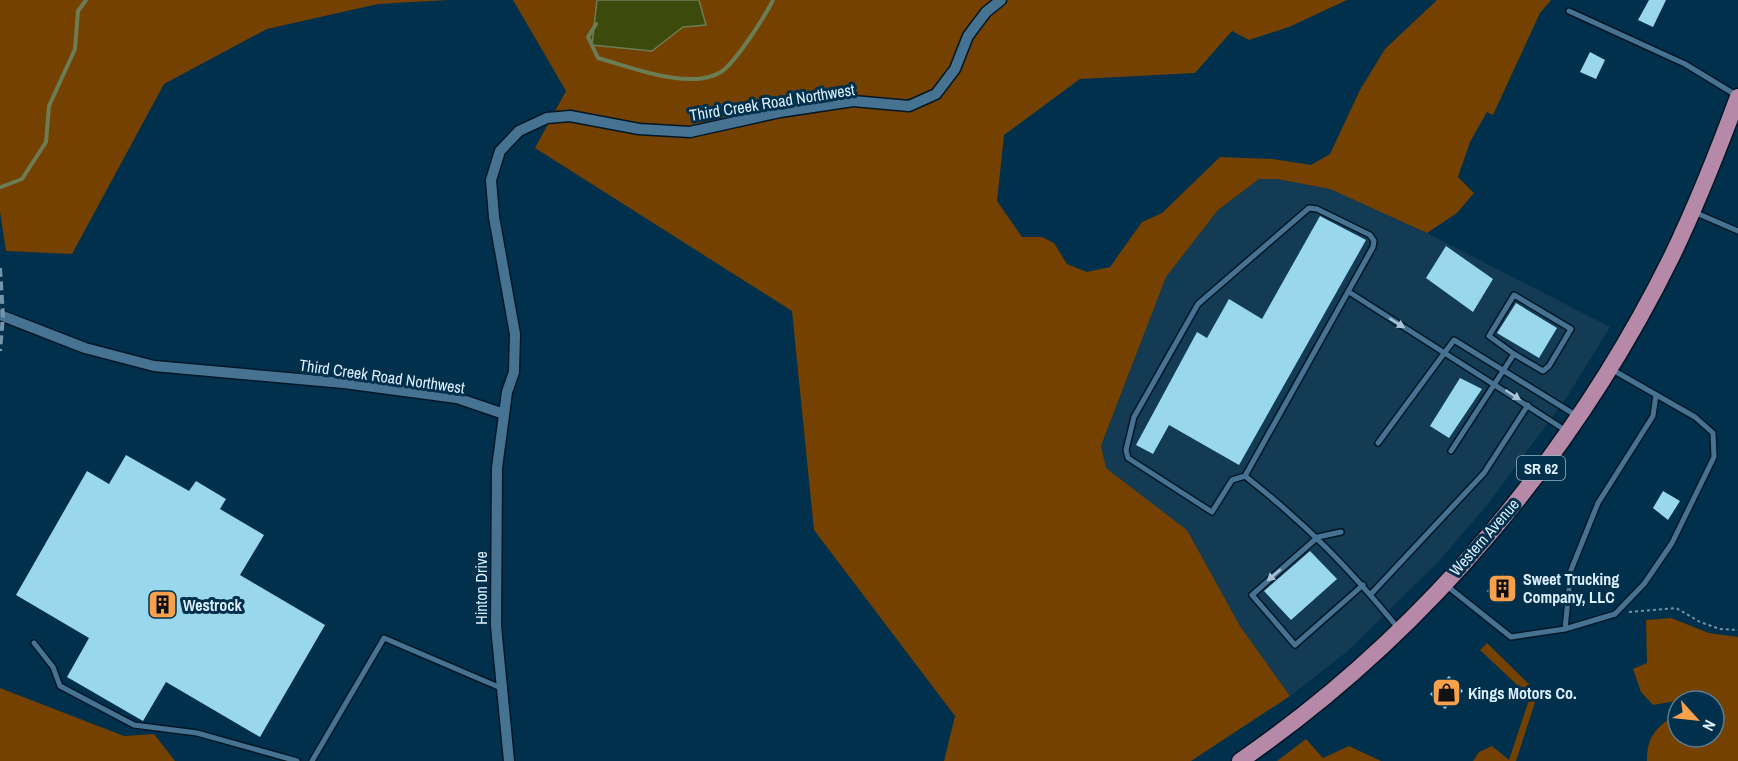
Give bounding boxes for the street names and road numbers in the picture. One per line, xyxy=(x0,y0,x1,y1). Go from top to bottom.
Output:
street label: Third Creek Road Northwest xyxy=(688,78,857,126)
street label: Third Creek Road Northwest xyxy=(298,353,467,399)
road number: SR 62 xyxy=(1517,456,1565,480)
street label: Western Avenue xyxy=(1444,494,1524,580)
street label: Hinton Drive xyxy=(470,551,492,625)

